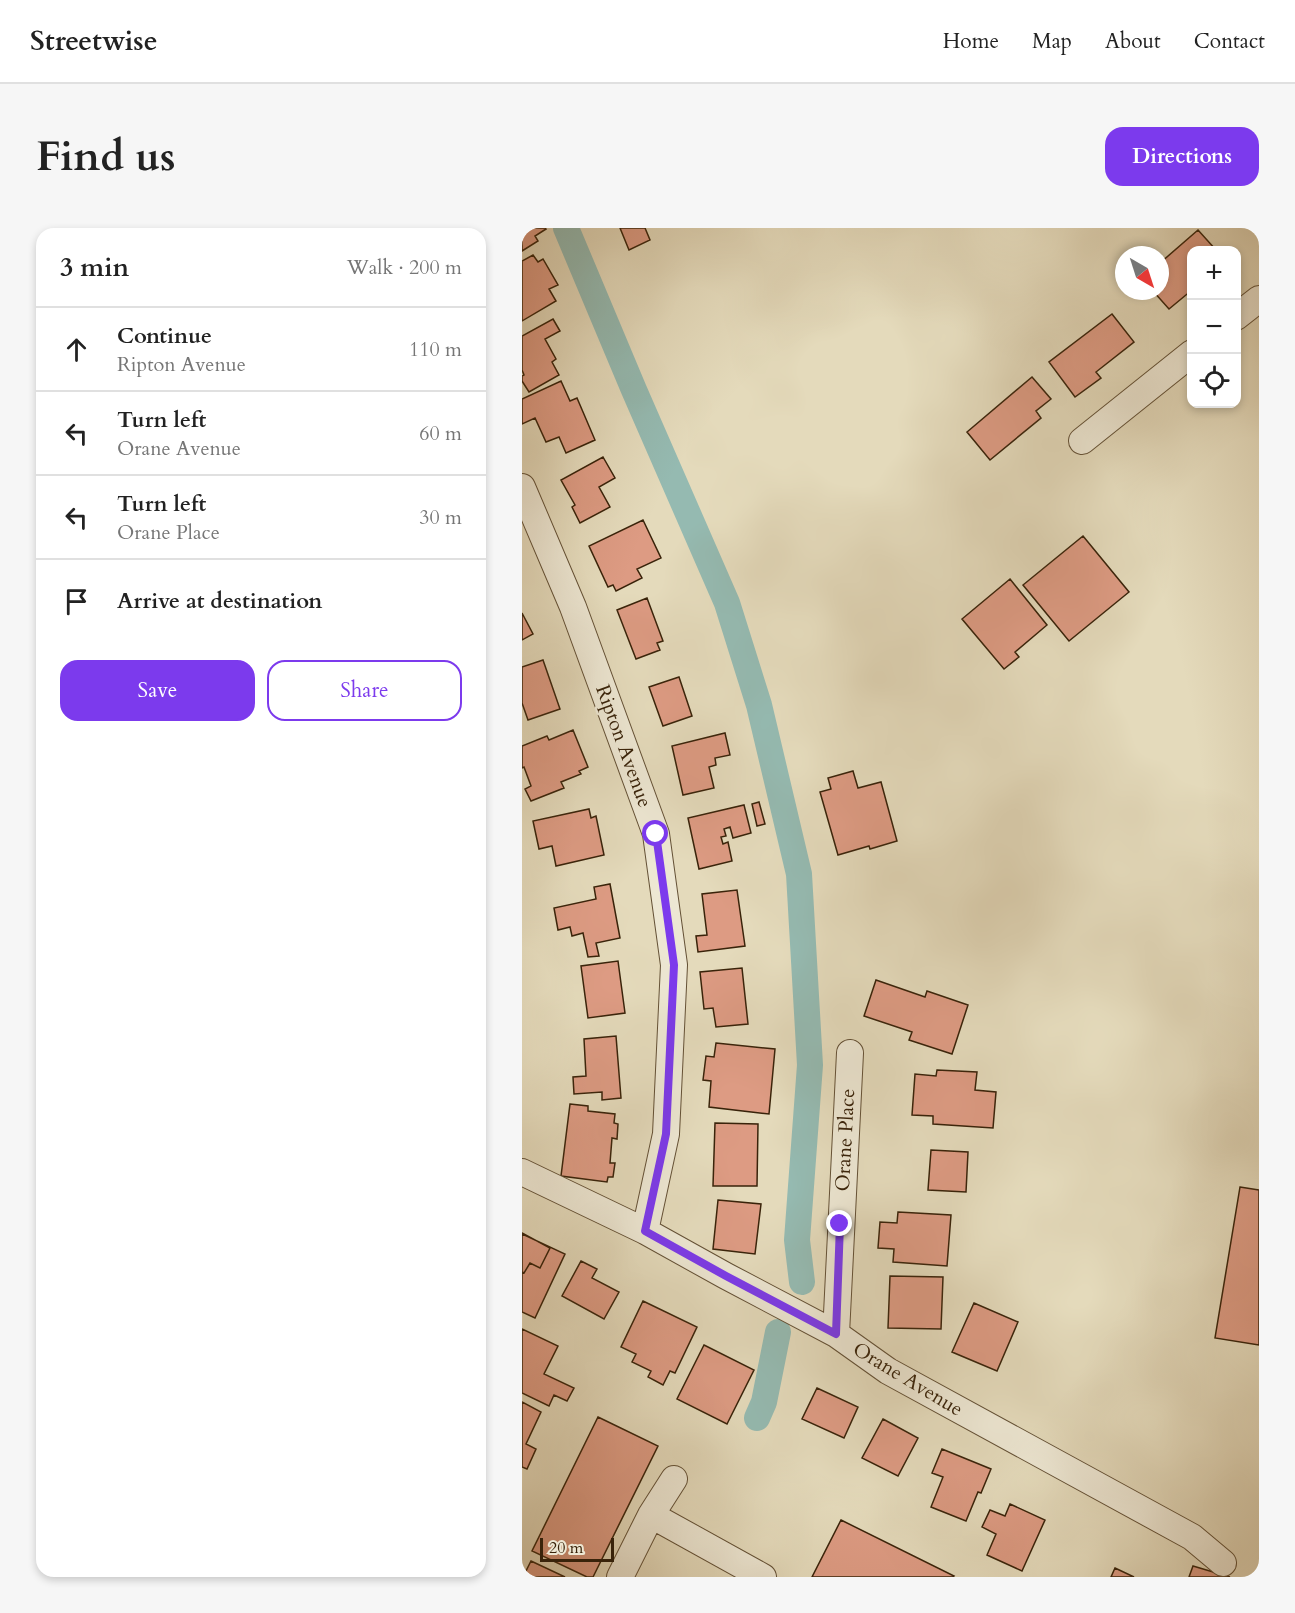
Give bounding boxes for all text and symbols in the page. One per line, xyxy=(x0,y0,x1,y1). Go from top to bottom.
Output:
text: Streetwise xyxy=(30,22,158,60)
text: Home xyxy=(943,27,999,56)
text: Map xyxy=(1032,27,1072,56)
text: About xyxy=(1105,27,1161,56)
text: Contact xyxy=(1194,27,1265,56)
button: Directions xyxy=(1105,127,1259,186)
text: Find us xyxy=(36,128,176,185)
north arrow xyxy=(1115,246,1169,300)
map controls xyxy=(1187,246,1241,408)
button: + xyxy=(1187,246,1241,300)
text: 3 min xyxy=(60,250,129,285)
text: Walk · 200 m xyxy=(347,254,462,281)
button: − xyxy=(1187,300,1241,354)
text: Continue xyxy=(117,321,212,351)
icon: ahead xyxy=(60,333,93,366)
text: 110 m xyxy=(409,336,462,363)
text: Ripton Avenue xyxy=(117,351,246,378)
button: locate xyxy=(1187,354,1241,408)
text: Turn left xyxy=(117,405,206,435)
icon: left xyxy=(60,417,93,450)
text: 60 m xyxy=(419,420,462,447)
text: Orane Avenue xyxy=(117,435,241,462)
text: Turn left xyxy=(117,489,206,519)
icon: left xyxy=(60,501,93,534)
text: 30 m xyxy=(419,504,462,531)
text: Orane Place xyxy=(117,519,220,546)
icon: arrive xyxy=(60,585,93,618)
text: Arrive at destination xyxy=(117,586,322,616)
button: Save xyxy=(60,660,255,721)
button: Share xyxy=(267,660,462,721)
street label: Ripton Avenue xyxy=(589,681,659,811)
route start xyxy=(642,820,668,846)
street label: Orane Place xyxy=(829,1088,861,1192)
route end xyxy=(826,1210,852,1236)
street label: Orane Avenue xyxy=(848,1336,968,1422)
scale bar xyxy=(540,1535,614,1562)
text: 20 m xyxy=(549,1537,583,1559)

